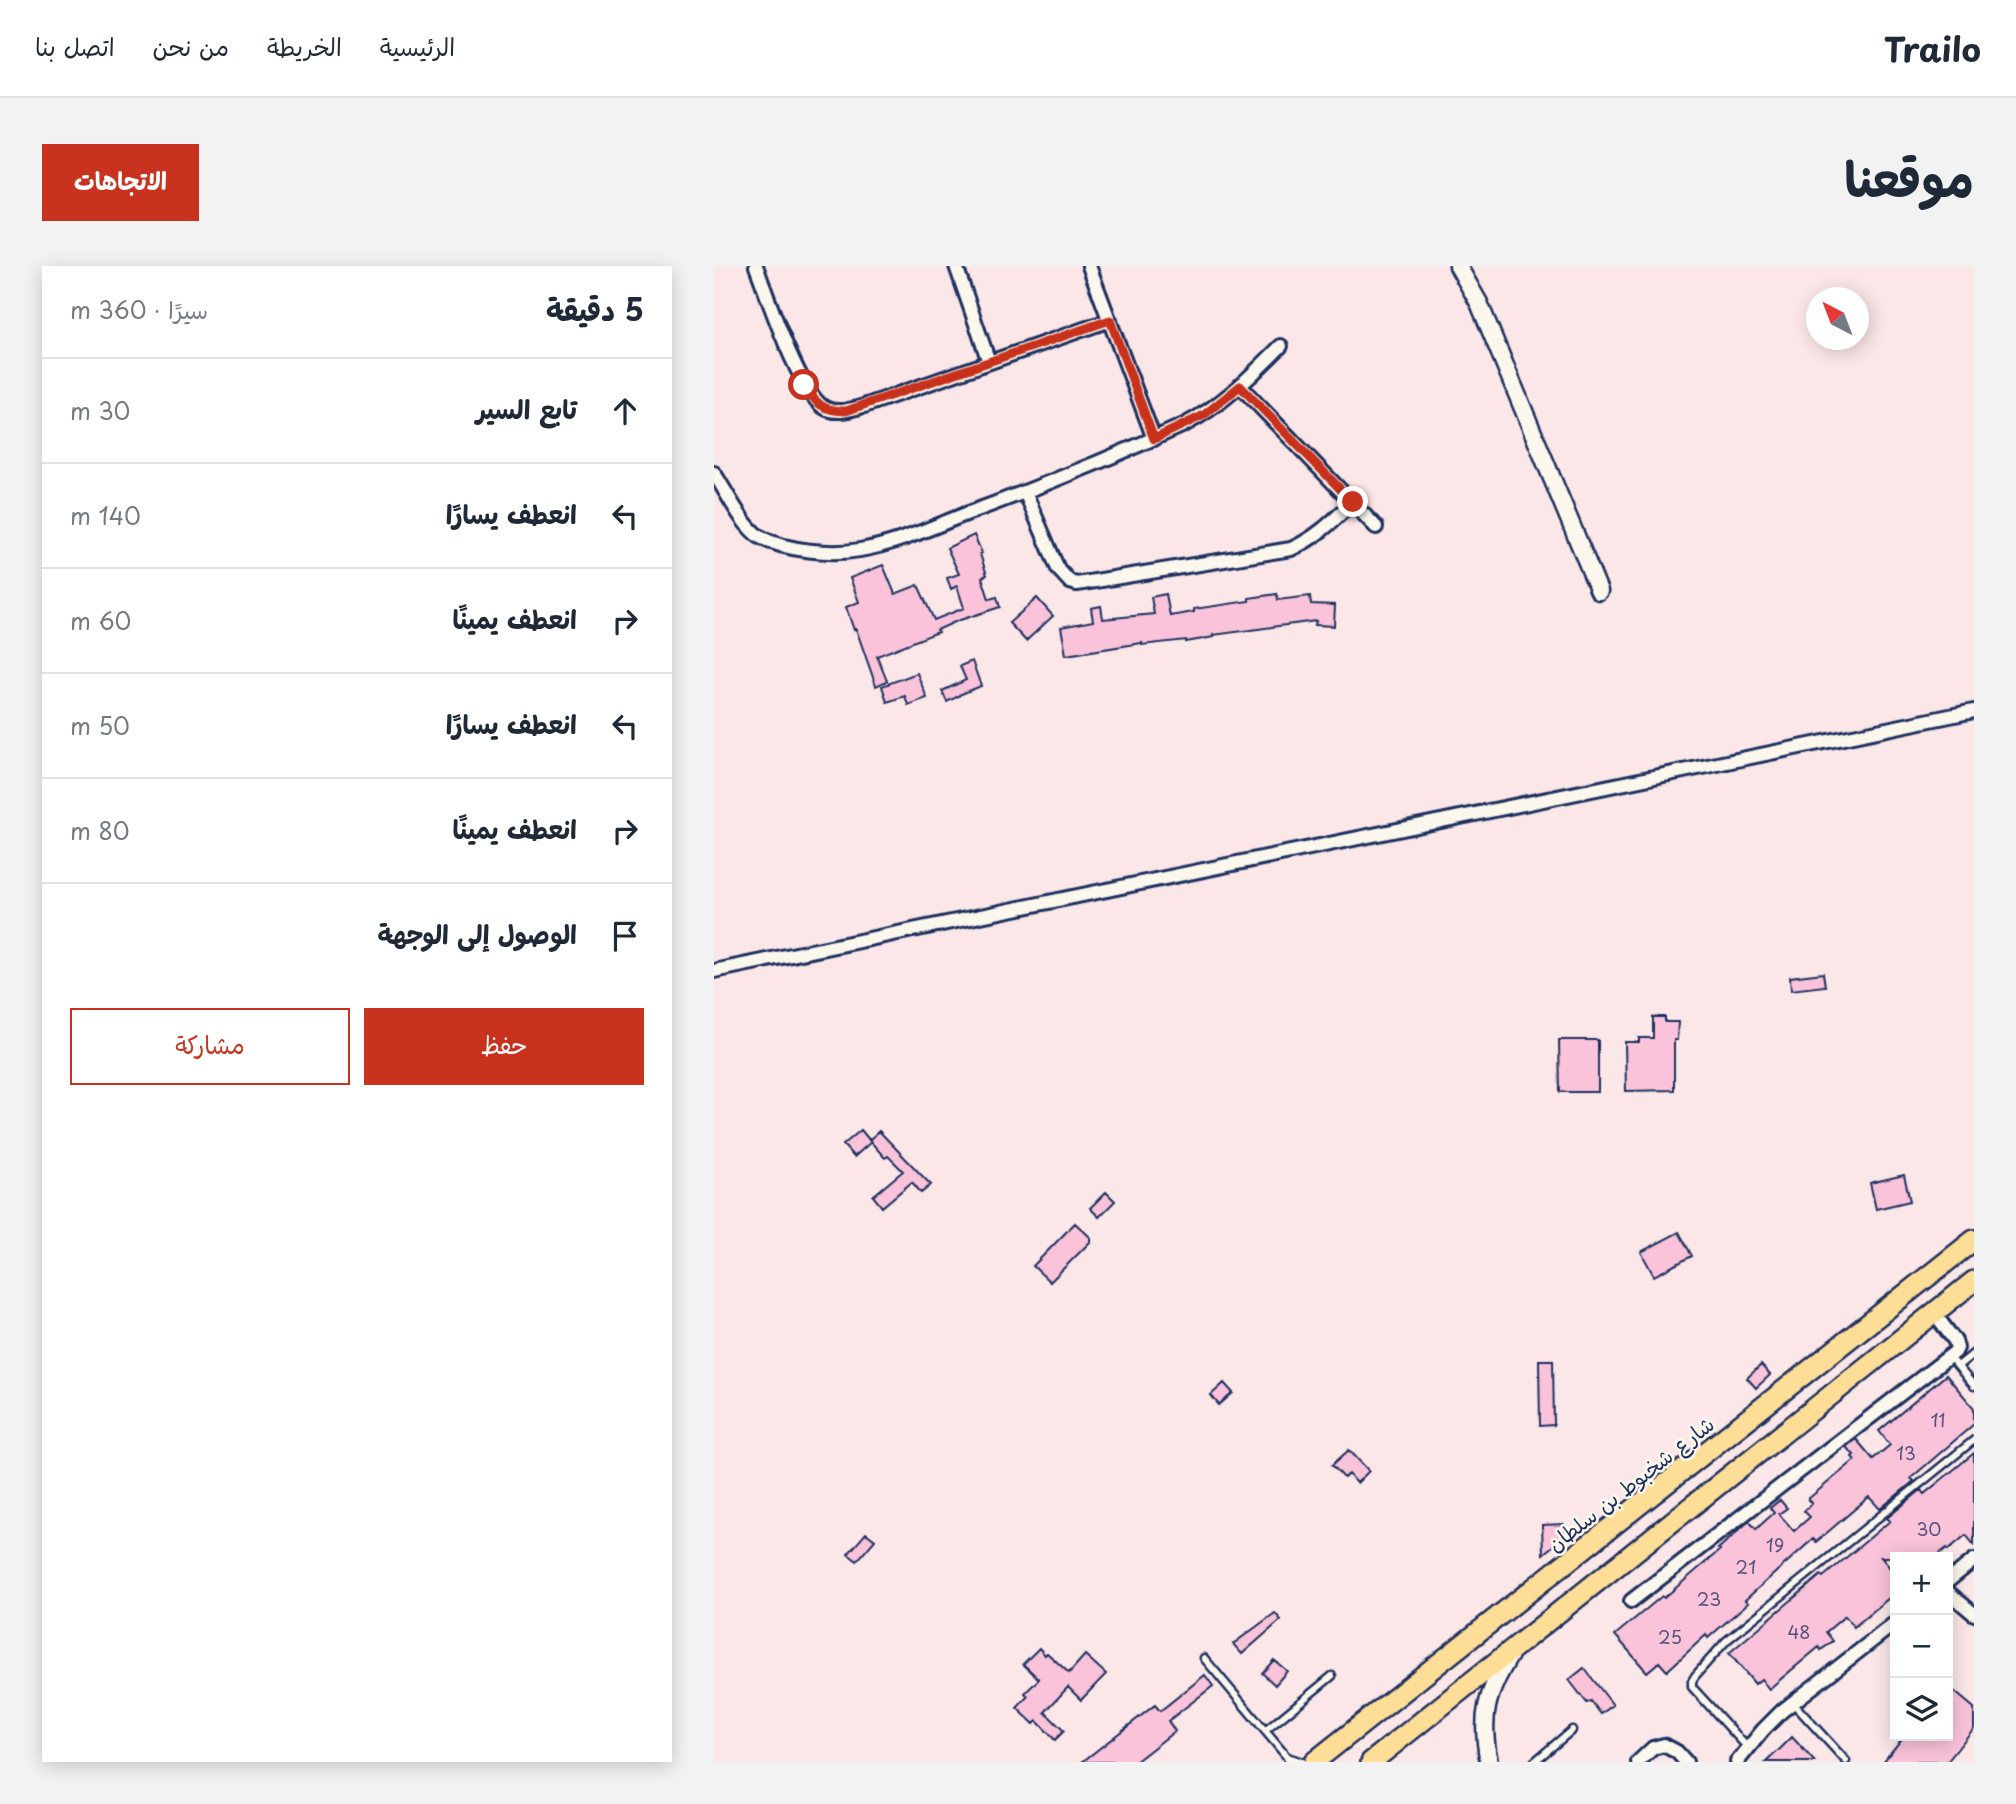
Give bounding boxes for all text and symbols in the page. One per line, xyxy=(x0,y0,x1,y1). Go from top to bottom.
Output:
text: Trailo xyxy=(1884,23,1981,73)
text: اتصل بنا xyxy=(35,28,115,64)
text: من نحن xyxy=(153,28,229,64)
text: الخريطة xyxy=(267,28,342,64)
text: الرئيسية xyxy=(380,28,455,64)
text: موقعنا xyxy=(1844,140,1974,214)
button: الاتجاهات xyxy=(42,144,199,221)
text: 5 دقيقة xyxy=(546,286,644,331)
north arrow xyxy=(1806,287,1869,350)
text: سيرًا · 360 m xyxy=(70,292,208,327)
route start xyxy=(788,369,819,400)
text: تابع السير xyxy=(476,389,577,428)
icon: ahead xyxy=(606,392,644,430)
text: 30 m xyxy=(70,393,130,428)
route end xyxy=(1337,486,1368,517)
text: انعطف يسارًا xyxy=(446,494,577,533)
icon: left xyxy=(606,497,644,535)
text: 140 m xyxy=(70,498,141,533)
text: انعطف يمينًا xyxy=(453,599,577,638)
icon: right xyxy=(606,602,644,640)
text: 60 m xyxy=(70,603,131,638)
text: انعطف يسارًا xyxy=(446,704,577,743)
icon: left xyxy=(606,707,644,745)
text: 50 m xyxy=(70,708,130,743)
text: انعطف يمينًا xyxy=(453,809,577,848)
icon: right xyxy=(606,812,644,850)
text: 80 m xyxy=(70,813,130,848)
text: الوصول إلى الوجهة xyxy=(378,914,577,953)
icon: arrive xyxy=(606,917,644,955)
button: مشاركة xyxy=(70,1008,350,1085)
button: حفظ xyxy=(364,1008,644,1085)
house number: 11 xyxy=(1930,1406,1946,1433)
street label: شارع شخبوط بن سلطان xyxy=(1540,1407,1721,1559)
house number: 13 xyxy=(1896,1439,1916,1466)
house number: 30 xyxy=(1916,1515,1942,1542)
house number: 19 xyxy=(1766,1531,1784,1558)
map controls xyxy=(1890,1552,1953,1741)
button: + xyxy=(1890,1552,1953,1615)
house number: 21 xyxy=(1736,1553,1756,1580)
house number: 23 xyxy=(1697,1585,1721,1612)
button: − xyxy=(1890,1615,1953,1678)
house number: 48 xyxy=(1787,1618,1811,1645)
house number: 25 xyxy=(1658,1623,1682,1650)
button: layers xyxy=(1890,1678,1953,1741)

